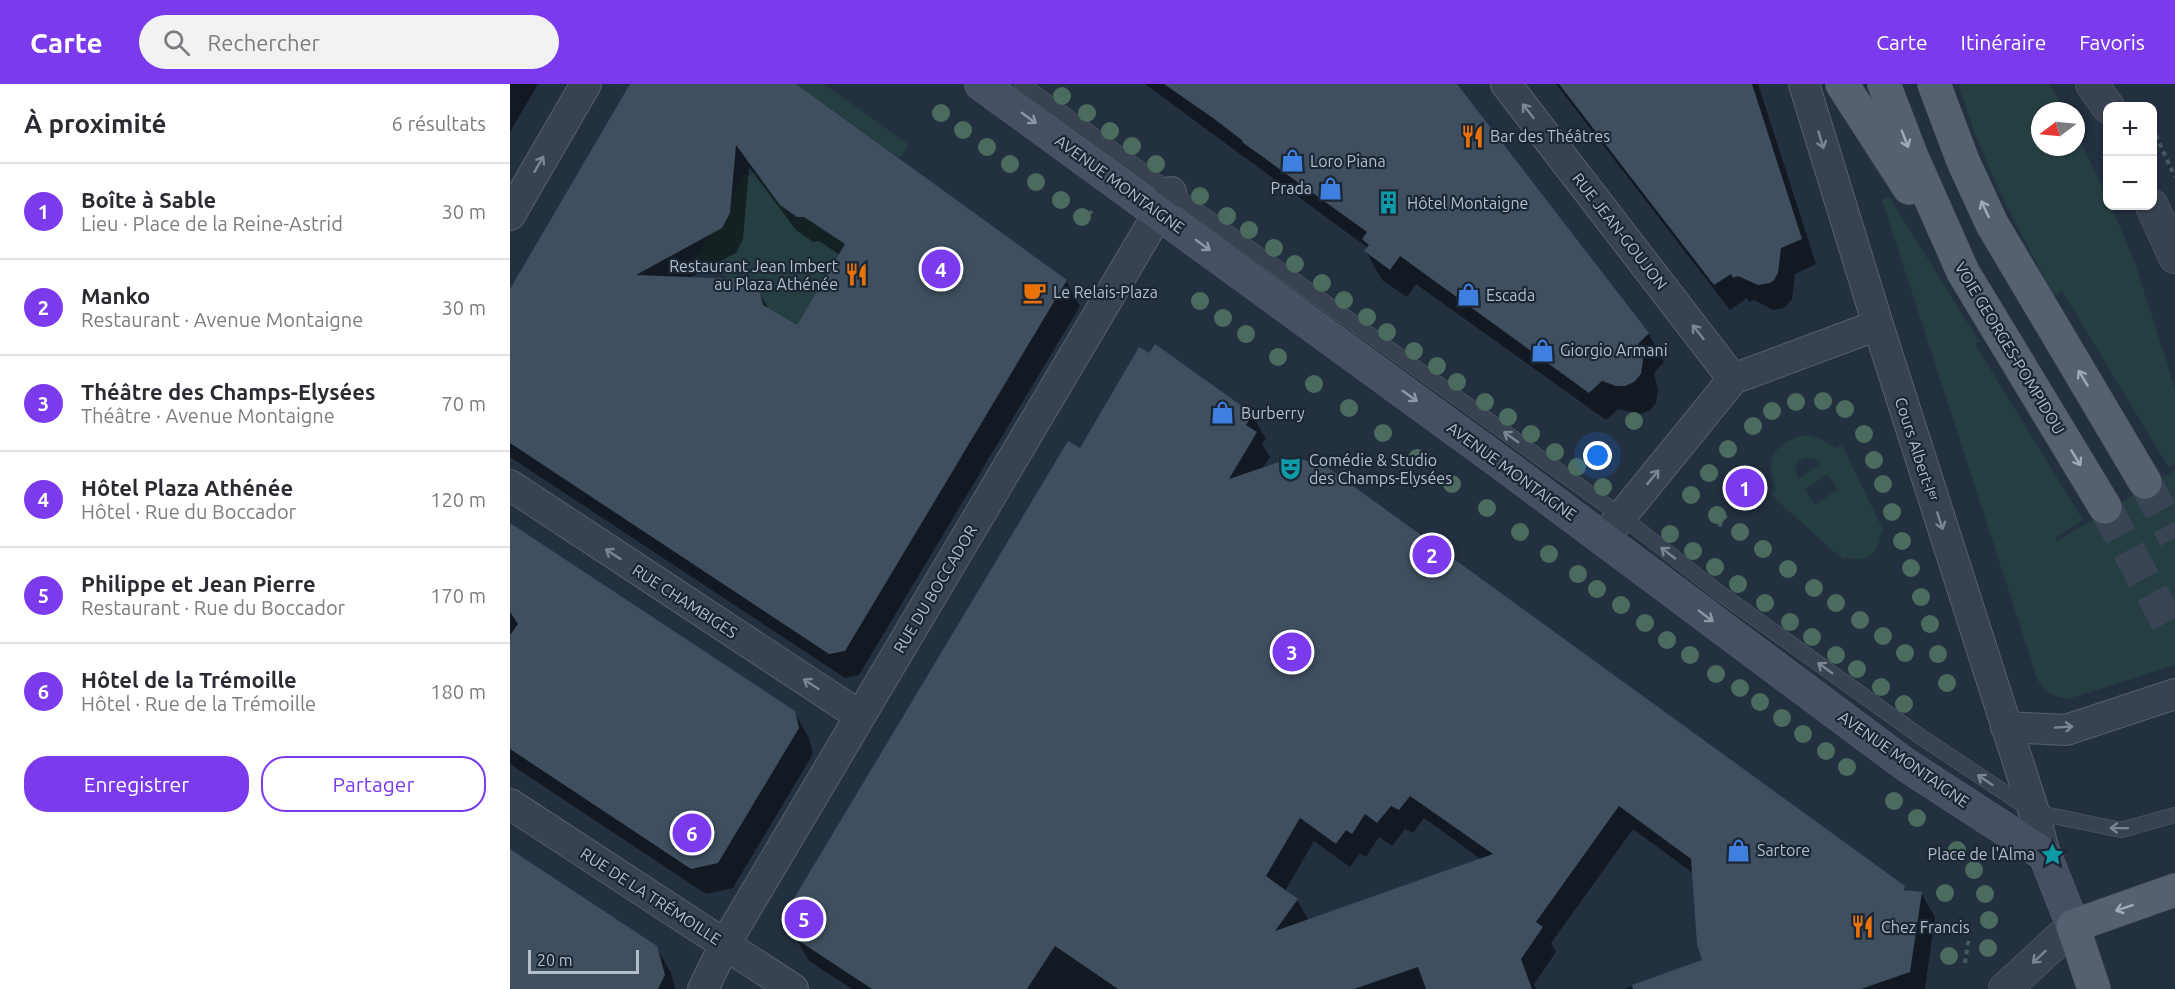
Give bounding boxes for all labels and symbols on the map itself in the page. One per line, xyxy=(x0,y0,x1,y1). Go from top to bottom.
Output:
north arrow xyxy=(2031,102,2085,156)
one-way arrow xyxy=(1521,104,1534,120)
one-way arrow xyxy=(1020,112,1036,124)
restaurant icon: Bar des Théâtres xyxy=(1459,123,1485,149)
place label: Bar des Théâtres xyxy=(1490,127,1610,145)
one-way arrow xyxy=(1900,129,1911,147)
one-way arrow xyxy=(1816,130,1827,149)
street label: AVENUE MONTAIGNE xyxy=(1052,131,1188,237)
shop icon: Loro Piana xyxy=(1279,148,1305,174)
place label: Loro Piana xyxy=(1310,152,1386,170)
one-way arrow xyxy=(534,156,546,173)
street label: RUE JEAN-GOUJON xyxy=(1569,169,1671,293)
shop icon: Prada xyxy=(1317,175,1343,201)
place label: Prada xyxy=(1271,179,1312,197)
building icon: Hôtel Montaigne xyxy=(1376,190,1402,216)
place label: Hôtel Montaigne xyxy=(1407,194,1528,212)
one-way arrow xyxy=(1979,201,1990,219)
one-way arrow xyxy=(1195,239,1211,251)
pin: 4 xyxy=(922,246,960,291)
place label: Restaurant Jean Imbert au Plaza Athénée xyxy=(669,257,839,293)
street label: VOIE GEORGES-POMPIDOU xyxy=(1951,259,2069,437)
restaurant icon: Restaurant Jean Imbert au Plaza Athénée xyxy=(843,262,869,288)
cafe icon: Le Relais-Plaza xyxy=(1022,279,1048,305)
shop icon: Escada xyxy=(1455,282,1481,308)
place label: Le Relais-Plaza xyxy=(1053,283,1158,301)
place label: Escada xyxy=(1486,286,1535,304)
one-way arrow xyxy=(1691,325,1704,341)
shop icon: Giorgio Armani xyxy=(1529,337,1555,363)
place label: Giorgio Armani xyxy=(1560,341,1668,359)
one-way arrow xyxy=(2076,370,2088,387)
one-way arrow xyxy=(1401,390,1417,402)
street label: Cours Albert-Iᵉʳ xyxy=(1892,395,1942,503)
shop icon: Burberry xyxy=(1210,400,1236,426)
place label: Burberry xyxy=(1241,404,1305,422)
street label: AVENUE MONTAIGNE xyxy=(1444,418,1580,524)
one-way arrow xyxy=(1503,431,1520,443)
your location xyxy=(1583,441,1612,470)
one-way arrow xyxy=(2070,449,2082,466)
place label: Comédie & Studio des Champs-Elysées xyxy=(1309,451,1452,487)
theatre icon: Comédie & Studio des Champs-Elysées xyxy=(1278,456,1304,482)
pin: 1 xyxy=(1726,466,1764,510)
one-way arrow xyxy=(1646,470,1660,485)
one-way arrow xyxy=(1936,511,1947,530)
street label: RUE DU BOCCADOR xyxy=(890,522,980,656)
pin: 2 xyxy=(1412,532,1452,578)
one-way arrow xyxy=(1660,546,1676,559)
one-way arrow xyxy=(605,547,622,560)
street label: RUE CHAMBIGES xyxy=(629,560,741,642)
one-way arrow xyxy=(1698,609,1714,622)
pin: 3 xyxy=(1272,630,1312,674)
one-way arrow xyxy=(1818,662,1834,675)
one-way arrow xyxy=(804,678,820,690)
street label: AVENUE MONTAIGNE xyxy=(1835,707,1973,811)
one-way arrow xyxy=(2054,722,2073,733)
one-way arrow xyxy=(1977,774,1994,786)
pin: 6 xyxy=(672,810,711,855)
one-way arrow xyxy=(2109,822,2129,834)
shop icon: Sartore xyxy=(1726,837,1752,863)
place label: Sartore xyxy=(1757,841,1810,859)
place icon: Place de l'Alma xyxy=(2040,841,2066,867)
street label: RUE DE LA TRÉMOILLE xyxy=(577,842,726,948)
place label: Place de l'Alma xyxy=(1928,845,2035,863)
pin: 5 xyxy=(784,896,824,942)
one-way arrow xyxy=(2115,903,2134,914)
restaurant icon: Chez Francis xyxy=(1850,914,1876,940)
place label: Chez Francis xyxy=(1881,918,1970,936)
scale bar xyxy=(528,947,639,974)
one-way arrow xyxy=(2032,950,2047,964)

